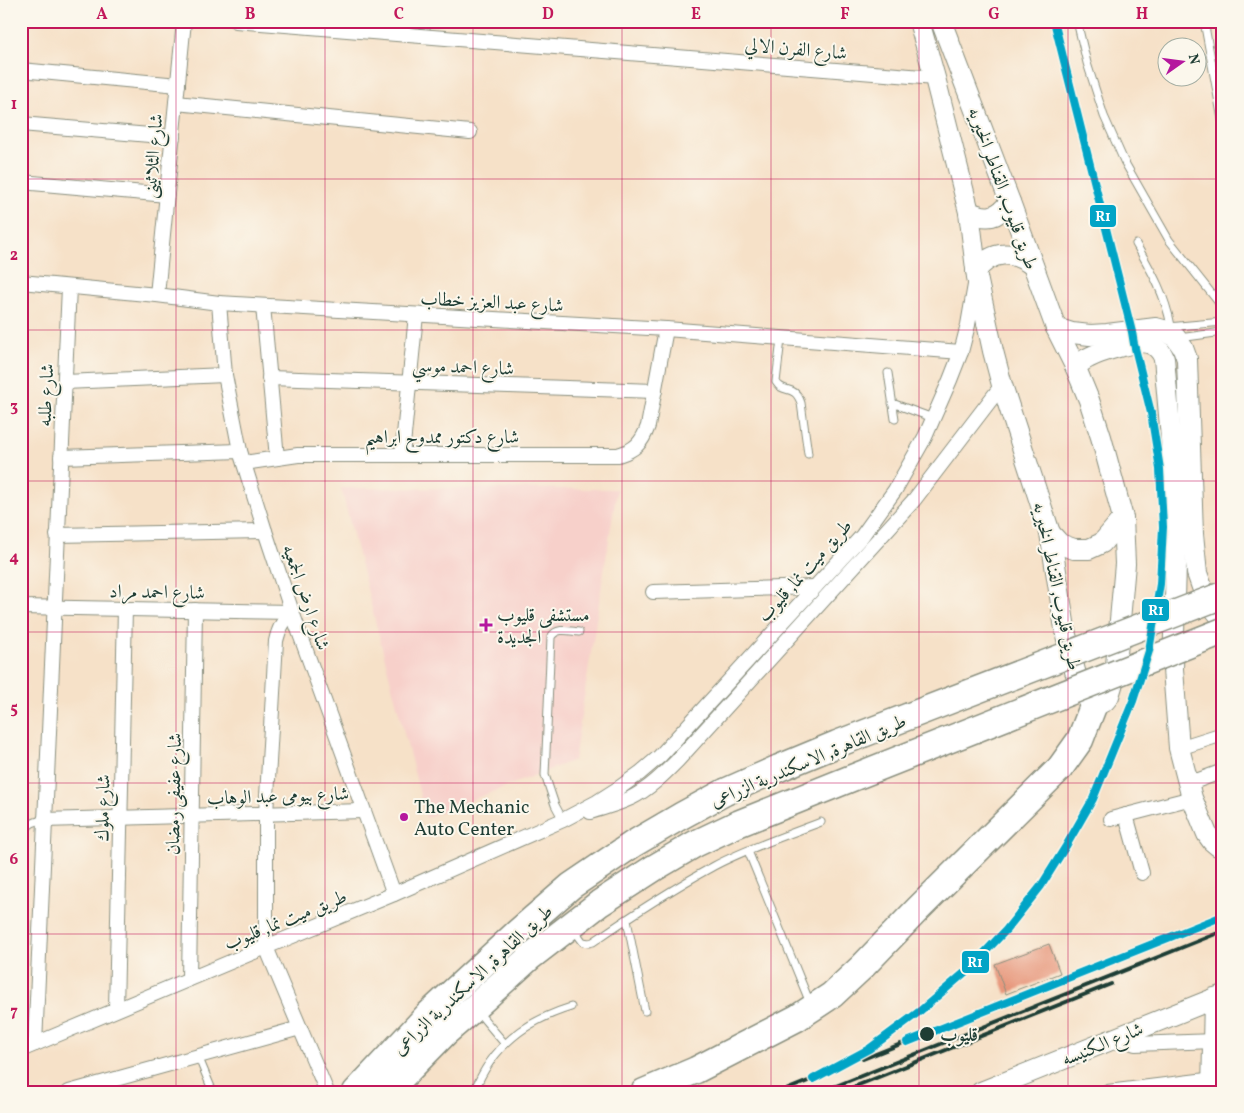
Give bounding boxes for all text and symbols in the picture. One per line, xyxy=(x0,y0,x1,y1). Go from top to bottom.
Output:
text: A xyxy=(96,4,108,26)
text: B xyxy=(245,4,256,26)
text: C xyxy=(394,4,404,26)
text: D xyxy=(542,4,554,26)
text: E xyxy=(691,4,701,26)
text: F xyxy=(840,4,850,26)
text: G xyxy=(988,4,1000,26)
text: H xyxy=(1136,4,1148,26)
street label: شارع الفرن الالي xyxy=(744,33,848,68)
north arrow xyxy=(1156,38,1206,88)
text: N xyxy=(1183,52,1204,66)
text: 1 xyxy=(11,94,17,116)
street label: طريق قليوب, القناطر الخيريه xyxy=(961,104,1044,274)
street label: شارع الثلاثينى xyxy=(137,113,172,200)
line badge: R1 xyxy=(1089,204,1117,228)
text: R1 xyxy=(1095,208,1111,227)
text: 2 xyxy=(10,245,18,267)
street label: شارع عبد العزيز خطاب xyxy=(420,286,564,321)
street label: شارع احمد موسي xyxy=(411,353,514,386)
street label: شارع طلبه xyxy=(32,363,63,427)
text: 3 xyxy=(10,396,18,418)
street label: شارع دكتور ممدوح ابراهيم xyxy=(365,425,519,456)
street label: طريق قليوب, القناطر الخيريه xyxy=(1025,500,1087,673)
street label: طريق ميت نما, قليوب xyxy=(752,514,859,629)
street label: شارع ارض الجمعيه xyxy=(274,541,335,654)
text: 4 xyxy=(9,547,19,569)
street label: شارع احمد مراد xyxy=(109,579,205,608)
line badge: R1 xyxy=(1141,598,1170,622)
text: R1 xyxy=(1148,602,1164,621)
place label: مستشفى قليوب الجديدة xyxy=(497,603,590,651)
marker: مستشفى قليوب الجديدة xyxy=(479,618,493,632)
text: 5 xyxy=(10,698,18,720)
street label: طريق القاهرة, الاسكندرية الزراعى xyxy=(707,709,911,815)
street label: شارع عفيفى رمضان xyxy=(161,733,190,856)
street label: شارع ملوك xyxy=(90,774,119,842)
street label: شارع بيومى عبد الوهاب xyxy=(206,782,350,813)
place label: The Mechanic Auto Center xyxy=(414,795,530,843)
marker: The Mechanic Auto Center xyxy=(398,811,410,823)
text: 6 xyxy=(10,849,19,871)
street label: طريق ميت نما, قليوب xyxy=(220,884,351,957)
street label: طريق القاهرة, الاسكندرية الزراعى xyxy=(387,899,559,1062)
line badge: R1 xyxy=(961,950,990,974)
text: R1 xyxy=(967,954,983,973)
text: 7 xyxy=(10,1001,18,1023)
street label: شارع الكنيسه xyxy=(1058,1017,1148,1074)
place label: قليوب xyxy=(940,1023,978,1049)
marker: قليوب xyxy=(918,1025,936,1043)

